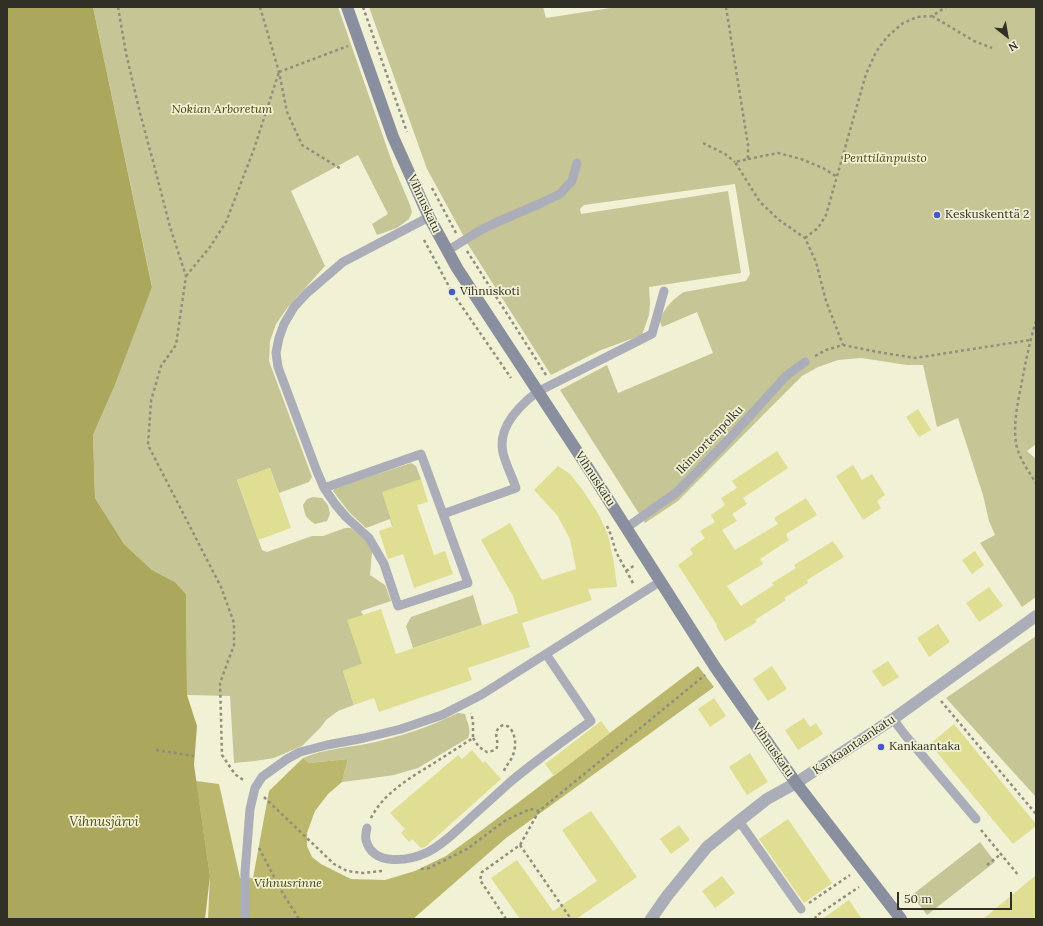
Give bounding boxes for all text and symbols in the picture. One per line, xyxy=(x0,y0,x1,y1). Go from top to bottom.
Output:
north arrow xyxy=(987,16,1027,56)
text: N xyxy=(1006,38,1020,54)
park label: Nokian Arboretum xyxy=(172,103,272,117)
park label: Penttilänpuisto xyxy=(843,152,927,166)
street label: Vihnuskatu xyxy=(404,173,444,235)
place label: Keskuskenttä 2 xyxy=(945,208,1029,222)
marker: Keskuskenttä 2 xyxy=(932,210,942,220)
place label: Vihnuskoti xyxy=(460,285,520,299)
marker: Vihnuskoti xyxy=(447,287,457,297)
street label: Ikinuortenpolku xyxy=(674,403,746,477)
street label: Vihnuskatu xyxy=(572,449,618,509)
street label: Kankaantaankatu xyxy=(810,712,898,778)
street label: Vihnuskatu xyxy=(749,720,797,780)
place label: Kankaantaka xyxy=(889,740,960,754)
marker: Kankaantaka xyxy=(876,742,886,752)
water label: Vihnusjärvi xyxy=(69,814,139,830)
park label: Vihnusrinne xyxy=(254,877,322,891)
scale bar xyxy=(899,884,1014,910)
text: 50 m xyxy=(904,891,932,906)

